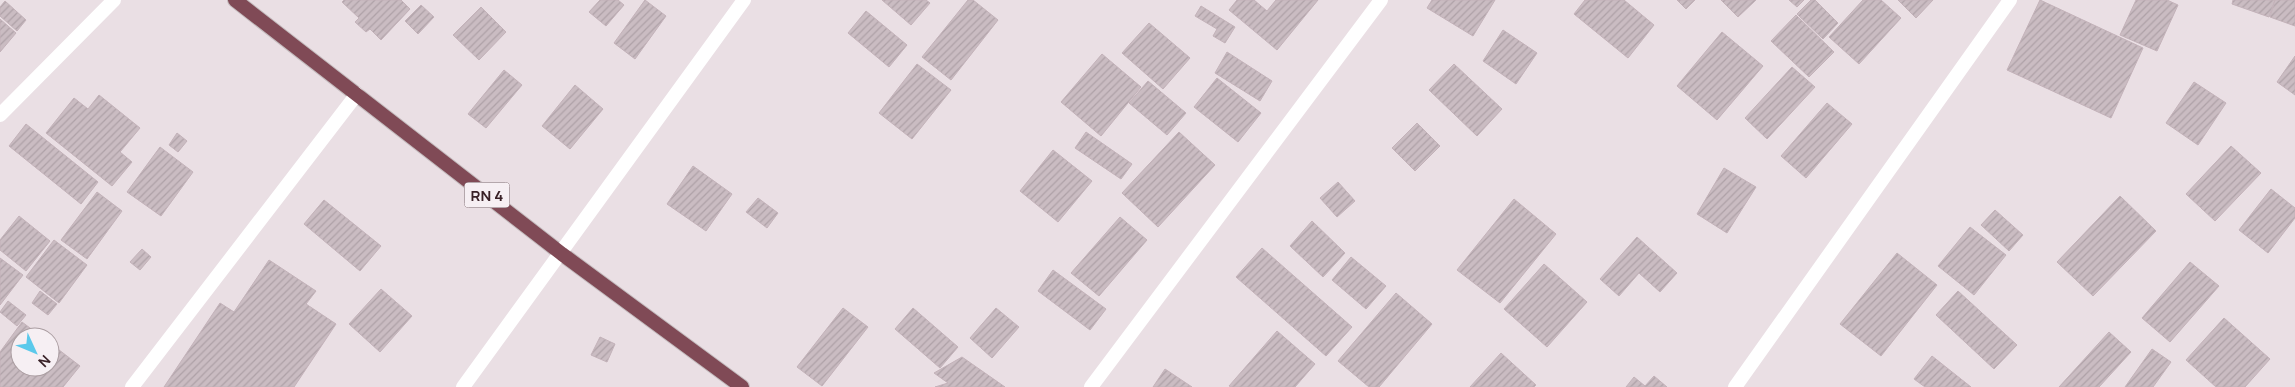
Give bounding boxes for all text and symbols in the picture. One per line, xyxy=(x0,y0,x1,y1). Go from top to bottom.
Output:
road number: RN 4 xyxy=(464,182,510,208)
north arrow xyxy=(10,327,60,377)
text: N xyxy=(34,351,55,372)

